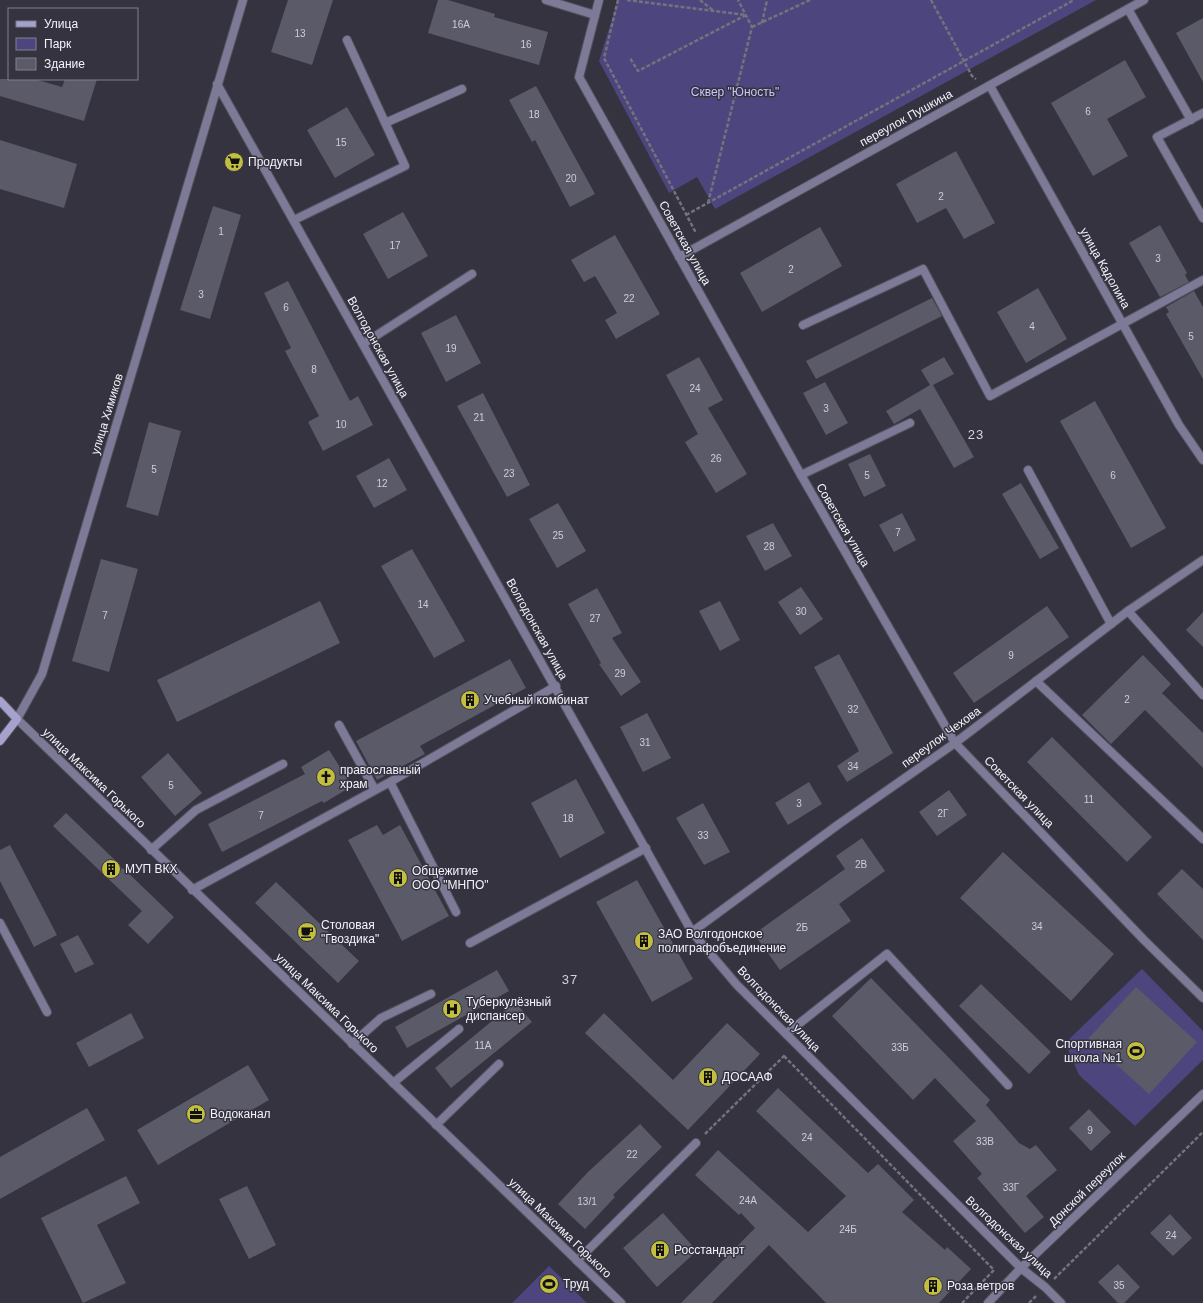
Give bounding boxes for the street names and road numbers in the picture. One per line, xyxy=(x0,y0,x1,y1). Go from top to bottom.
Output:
street label: переулок Пушкина xyxy=(857,87,955,149)
street label: Советская улица xyxy=(656,198,714,288)
street label: улица Кадолина xyxy=(1077,225,1133,311)
street label: Волгодонская улица xyxy=(344,294,412,400)
street label: улица Химиков xyxy=(88,372,126,456)
street label: Советская улица xyxy=(813,481,873,570)
street label: Волгодонская улица xyxy=(503,576,571,682)
street label: переулок Чехова xyxy=(899,703,984,770)
street label: улица Максима Горького xyxy=(40,725,149,831)
street label: Советская улица xyxy=(981,753,1057,831)
street label: улица Максима Горького xyxy=(273,950,382,1056)
street label: Волгодонская улица xyxy=(735,963,824,1055)
street label: Донской переулок xyxy=(1046,1148,1129,1229)
street label: улица Максима Горького xyxy=(506,1175,615,1281)
street label: Волгодонская улица xyxy=(963,1193,1055,1281)

